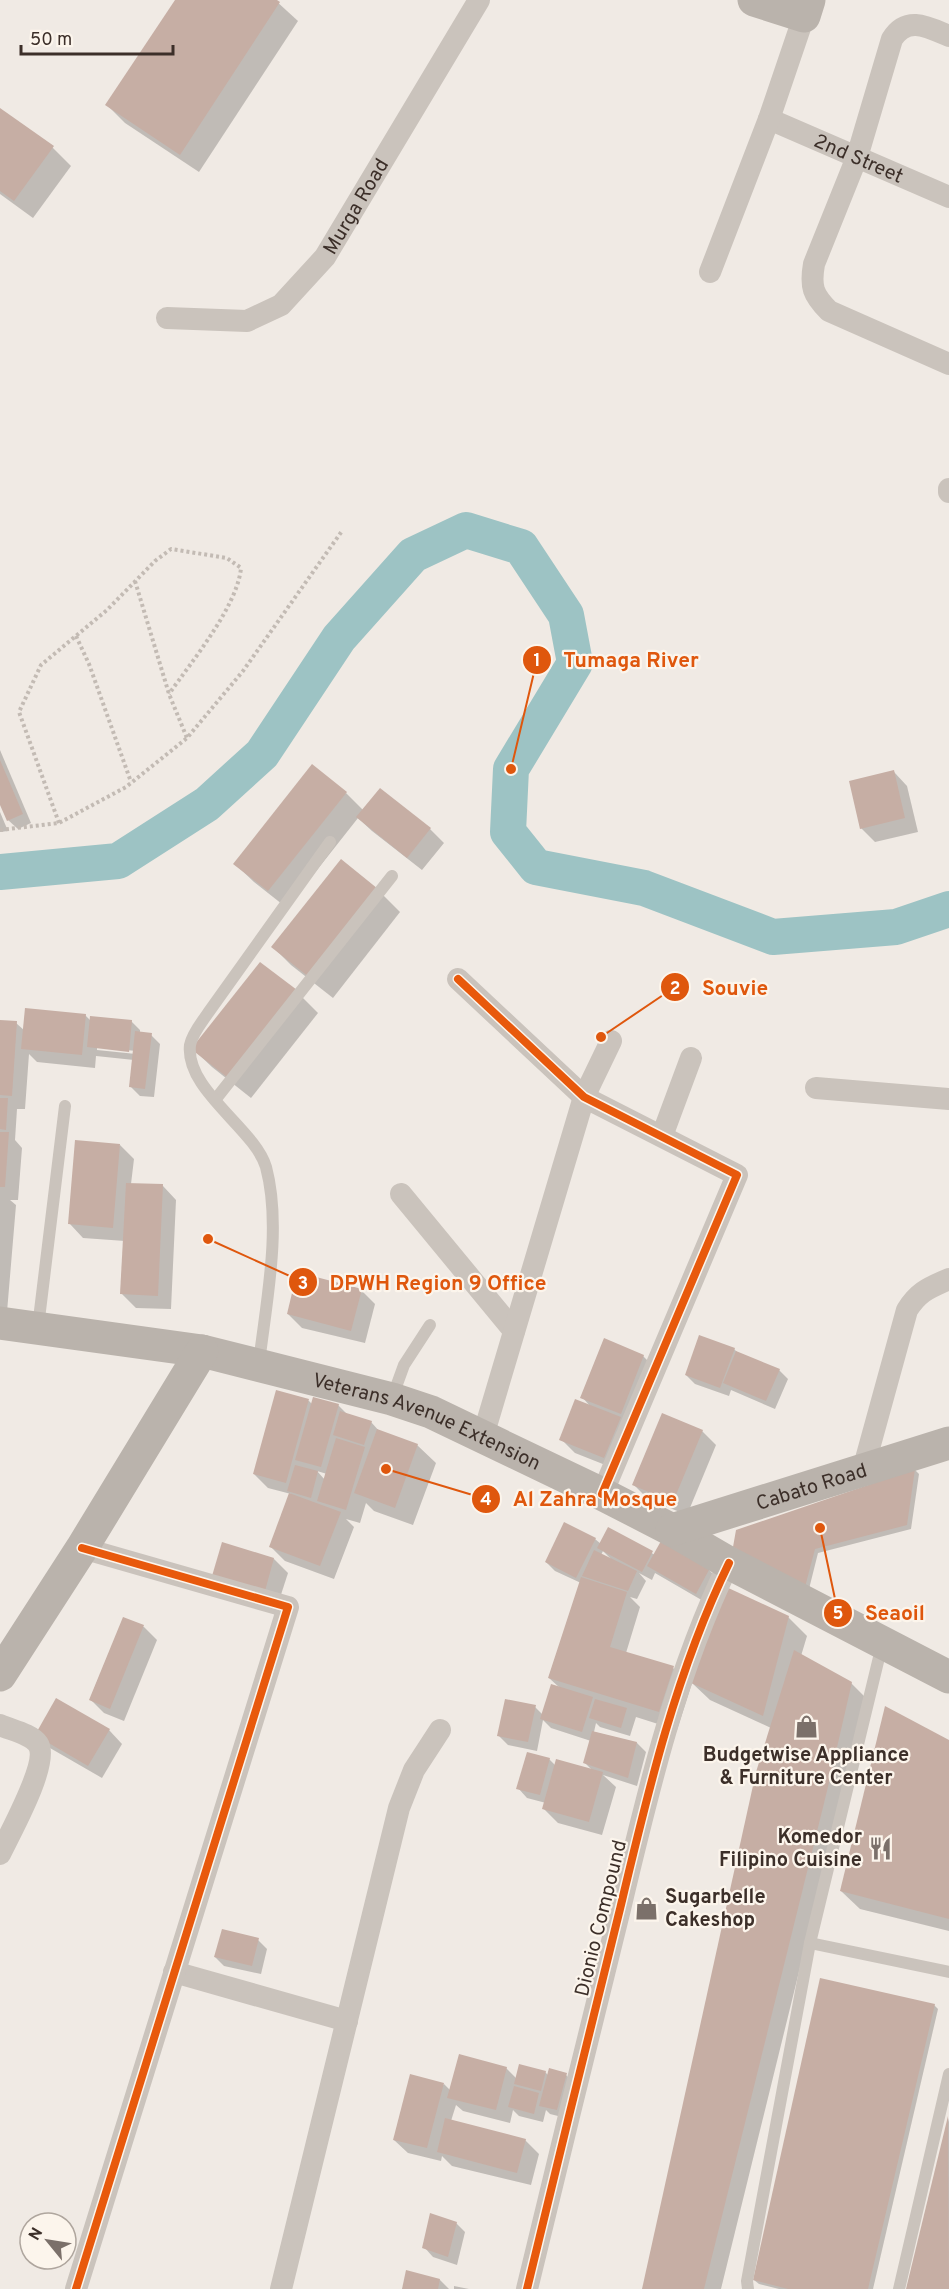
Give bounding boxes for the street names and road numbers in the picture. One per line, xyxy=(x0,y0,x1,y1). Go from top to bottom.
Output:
street label: 2nd Street xyxy=(809,129,907,191)
street label: Murga Road xyxy=(318,154,396,260)
street label: Veterans Avenue Extension xyxy=(309,1368,544,1478)
street label: Cabato Road xyxy=(753,1459,871,1518)
street label: Dionio Compound xyxy=(570,1838,634,1999)

